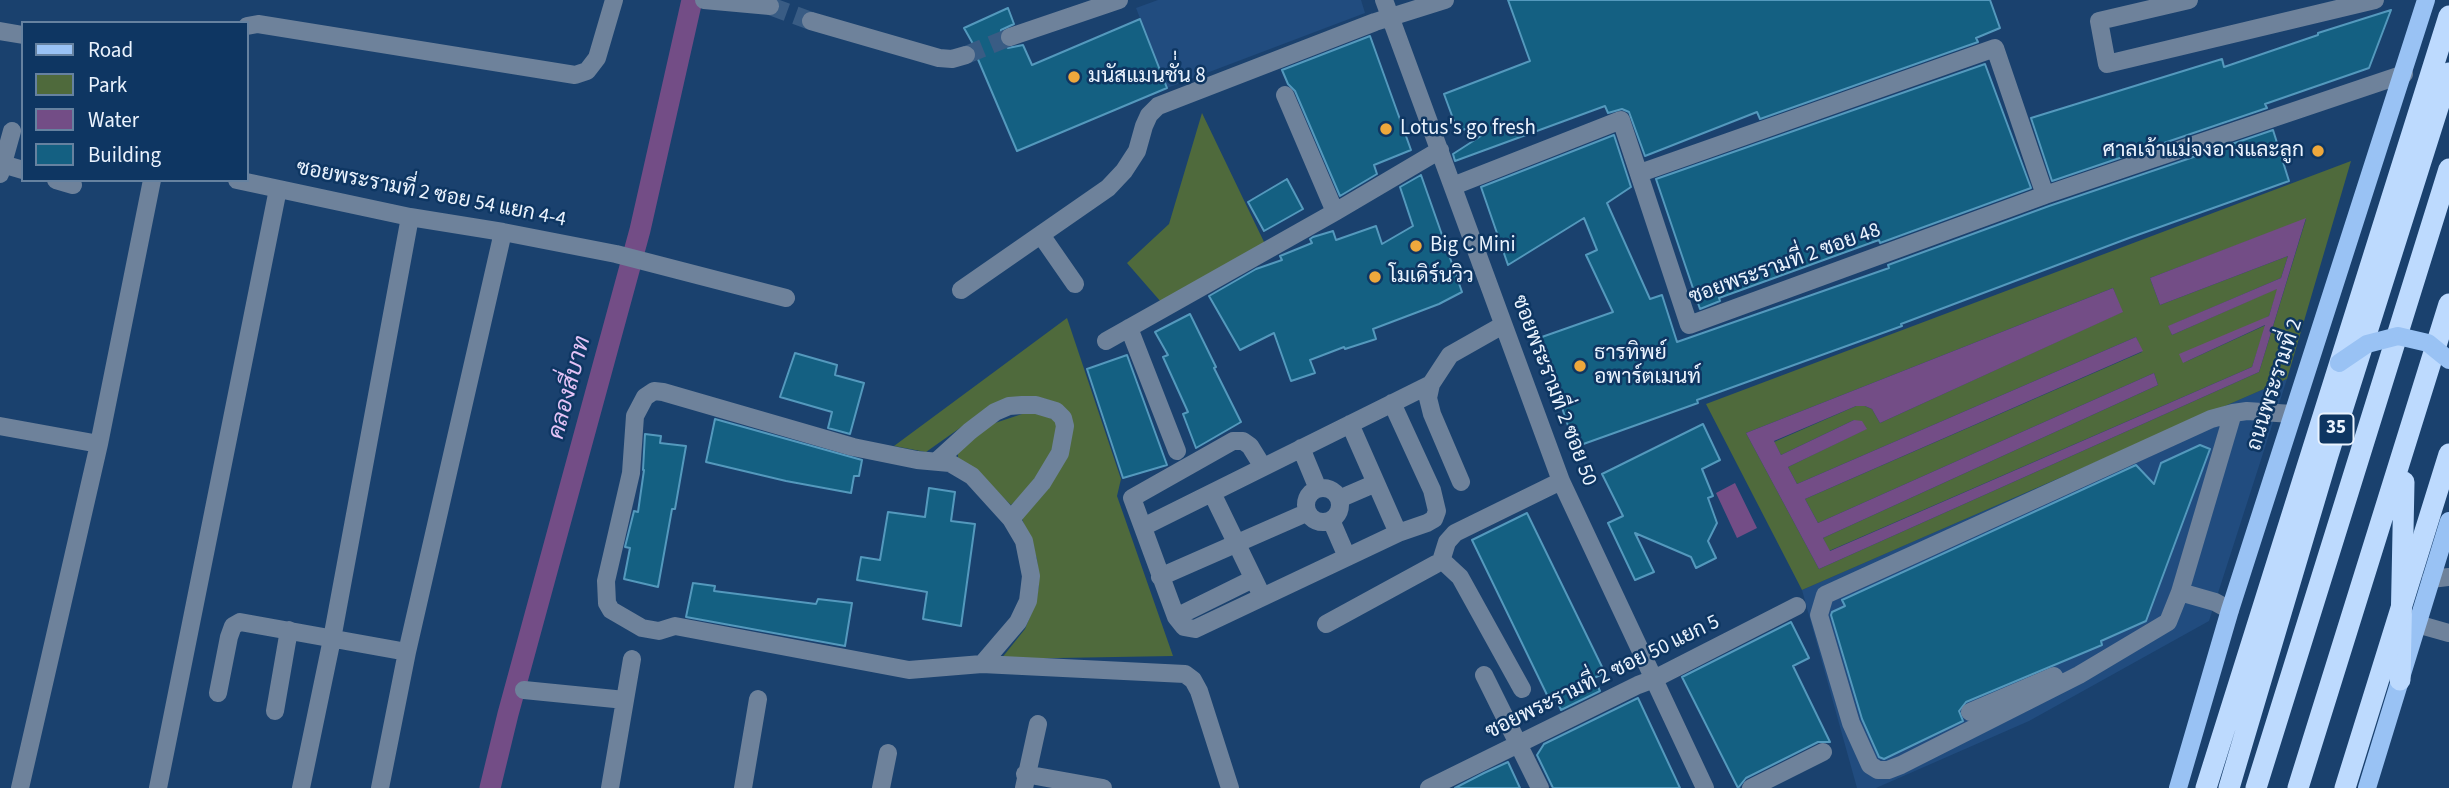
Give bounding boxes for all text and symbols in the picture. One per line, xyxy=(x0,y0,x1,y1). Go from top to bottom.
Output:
legend xyxy=(21,21,248,182)
text: Road xyxy=(88,35,133,65)
place label: มนัสแมนชั่่น 8 xyxy=(1088,64,1206,90)
marker: มนัสแมนชั่่น 8 xyxy=(1066,69,1082,85)
text: Park xyxy=(88,70,127,100)
text: Water xyxy=(88,105,139,135)
place label: Lotus's go fresh xyxy=(1400,116,1536,142)
marker: Lotus's go fresh xyxy=(1378,121,1394,137)
place label: ศาลเจ้าแม่จงอางและลูก xyxy=(2102,138,2304,164)
text: Building xyxy=(88,140,161,170)
marker: ศาลเจ้าแม่จงอางและลูก xyxy=(2310,143,2326,159)
street label: ซอยพระรามที่ 2 ซอย 54 แยก 4-4 xyxy=(294,156,568,234)
street label: ซอยพระรามที่ 2 ซอย 48 xyxy=(1686,219,1884,311)
place label: Big C Mini xyxy=(1430,233,1516,259)
marker: Big C Mini xyxy=(1408,238,1424,254)
place label: โมเดิร์นวิว xyxy=(1389,264,1474,290)
marker: โมเดิร์นวิว xyxy=(1367,269,1383,285)
street label: ซอยพระรามที่ 2 ซอย 50 xyxy=(1505,292,1601,490)
street label: ถนนพระรามที่ 2 xyxy=(2243,316,2309,454)
water label: คลองสี่บาท xyxy=(544,333,598,443)
place label: ธารทิพย์ อพาร์ตเมนท์ xyxy=(1594,341,1701,391)
marker: ธารทิพย์ อพาร์ตเมนท์ xyxy=(1572,358,1588,374)
road number: 35 xyxy=(2318,414,2354,444)
street label: ซอยพระรามที่ 2 ซอย 50 แยก 5 xyxy=(1482,610,1724,746)

